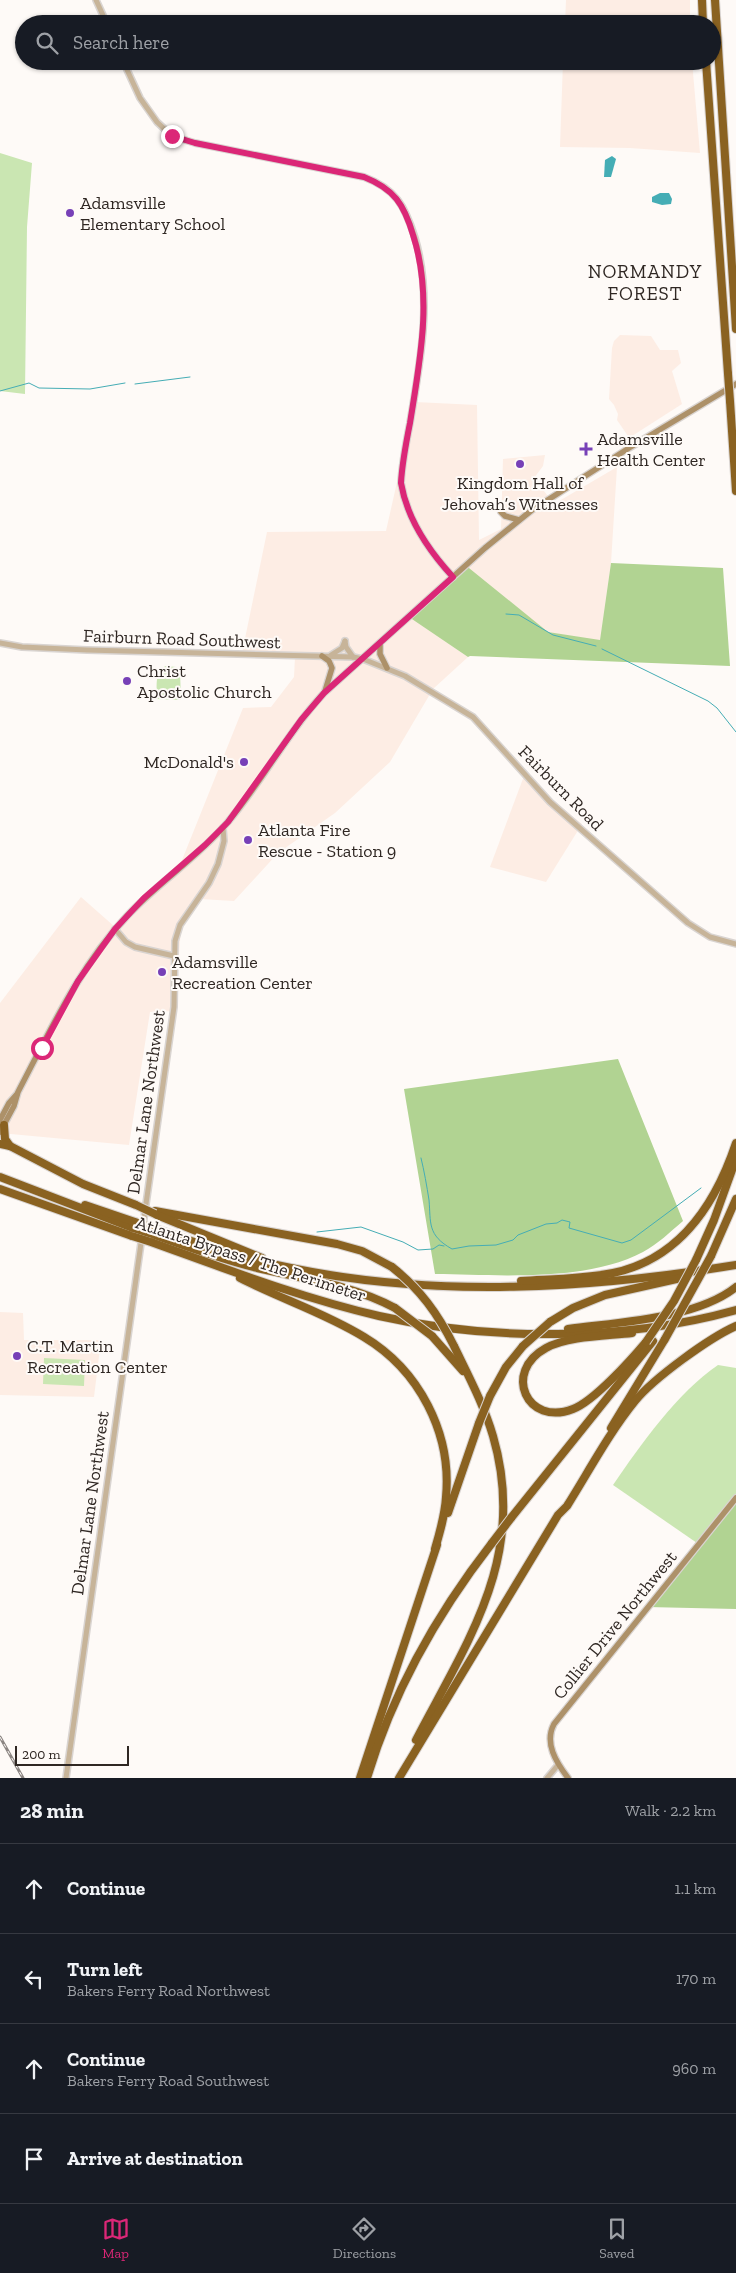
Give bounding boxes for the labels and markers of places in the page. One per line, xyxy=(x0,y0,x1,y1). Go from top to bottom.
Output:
place label: Adamsville Elementary School xyxy=(80,192,225,235)
marker: Adamsville Elementary School xyxy=(64,207,76,219)
place label: Adamsville Health Center xyxy=(597,428,706,471)
marker: Adamsville Health Center xyxy=(579,442,593,456)
marker: Kingdom Hall of Jehovah’s Witnesses xyxy=(514,458,526,470)
place label: Kingdom Hall of Jehovah’s Witnesses xyxy=(442,472,598,515)
place label: Christ Apostolic Church xyxy=(137,660,272,703)
marker: Christ Apostolic Church xyxy=(121,675,133,687)
place label: McDonald's xyxy=(144,751,234,773)
marker: McDonald's xyxy=(238,756,250,768)
place label: Atlanta Fire Rescue - Station 9 xyxy=(258,819,396,862)
marker: Atlanta Fire Rescue - Station 9 xyxy=(242,834,254,846)
place label: Adamsville Recreation Center xyxy=(172,951,313,994)
marker: Adamsville Recreation Center xyxy=(156,966,168,978)
place label: C.T. Martin Recreation Center xyxy=(27,1335,168,1378)
marker: C.T. Martin Recreation Center xyxy=(11,1350,23,1362)

